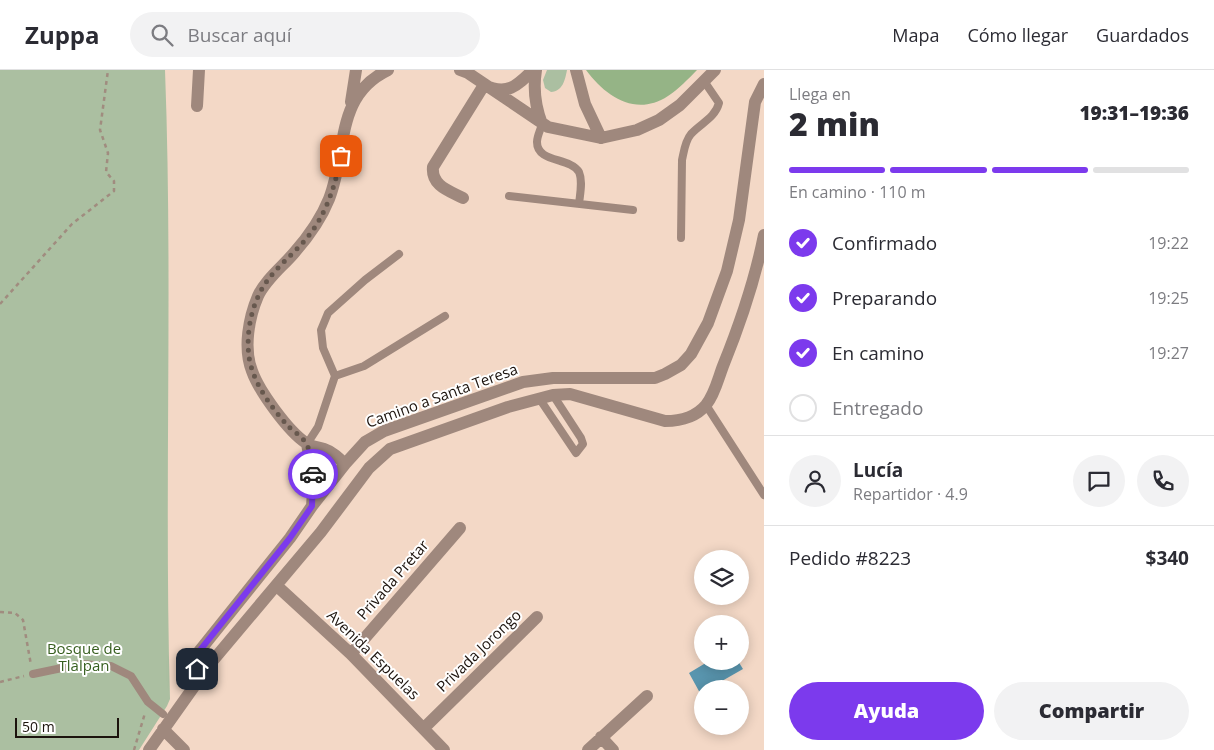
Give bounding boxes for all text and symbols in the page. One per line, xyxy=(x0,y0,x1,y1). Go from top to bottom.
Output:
search box xyxy=(130,12,480,57)
text: Zuppa xyxy=(25,18,100,51)
icon: search xyxy=(148,21,176,49)
text: Buscar aquí xyxy=(188,22,292,48)
text: Mapa xyxy=(892,23,939,47)
text: Cómo llegar xyxy=(967,23,1068,47)
text: Guardados xyxy=(1096,23,1189,47)
text: Llega en xyxy=(789,83,851,105)
text: 19:31–19:36 xyxy=(1079,100,1189,126)
text: 2 min xyxy=(789,102,880,145)
pin xyxy=(320,135,362,177)
icon: bag xyxy=(327,142,355,170)
text: En camino · 110 m xyxy=(789,181,926,203)
icon: check xyxy=(789,229,817,257)
text: Confirmado xyxy=(832,230,937,256)
text: 19:22 xyxy=(1148,232,1189,254)
icon: check xyxy=(789,284,817,312)
text: Preparando xyxy=(832,285,937,311)
text: 19:25 xyxy=(1148,287,1189,309)
icon: check xyxy=(789,339,817,367)
text: En camino xyxy=(832,340,924,366)
text: 19:27 xyxy=(1148,342,1189,364)
street label: Camino a Santa Teresa xyxy=(363,358,520,432)
text: Entregado xyxy=(832,395,923,421)
courier xyxy=(288,449,338,499)
button: person xyxy=(789,455,841,507)
button: chat xyxy=(1073,455,1125,507)
button: phone xyxy=(1137,455,1189,507)
text: Lucía xyxy=(853,457,903,483)
icon: car xyxy=(299,460,327,488)
text: Repartidor · 4.9 xyxy=(853,483,968,505)
street label: Privada Pretar xyxy=(352,535,432,623)
text: Pedido #8223 xyxy=(789,545,911,571)
text: $340 xyxy=(1146,545,1189,571)
map controls xyxy=(694,550,749,735)
button: layers xyxy=(694,550,749,605)
street label: Avenida Espuelas xyxy=(323,605,424,704)
street label: Privada Jorongo xyxy=(432,605,525,696)
button: + xyxy=(694,615,749,670)
park label: Bosque de Tlalpan xyxy=(47,638,121,675)
pin xyxy=(176,648,218,690)
icon: home xyxy=(183,655,211,683)
button: − xyxy=(694,680,749,735)
button: Ayuda xyxy=(789,682,984,740)
button: Compartir xyxy=(994,682,1189,740)
scale bar xyxy=(15,715,119,738)
text: 50 m xyxy=(22,717,55,736)

